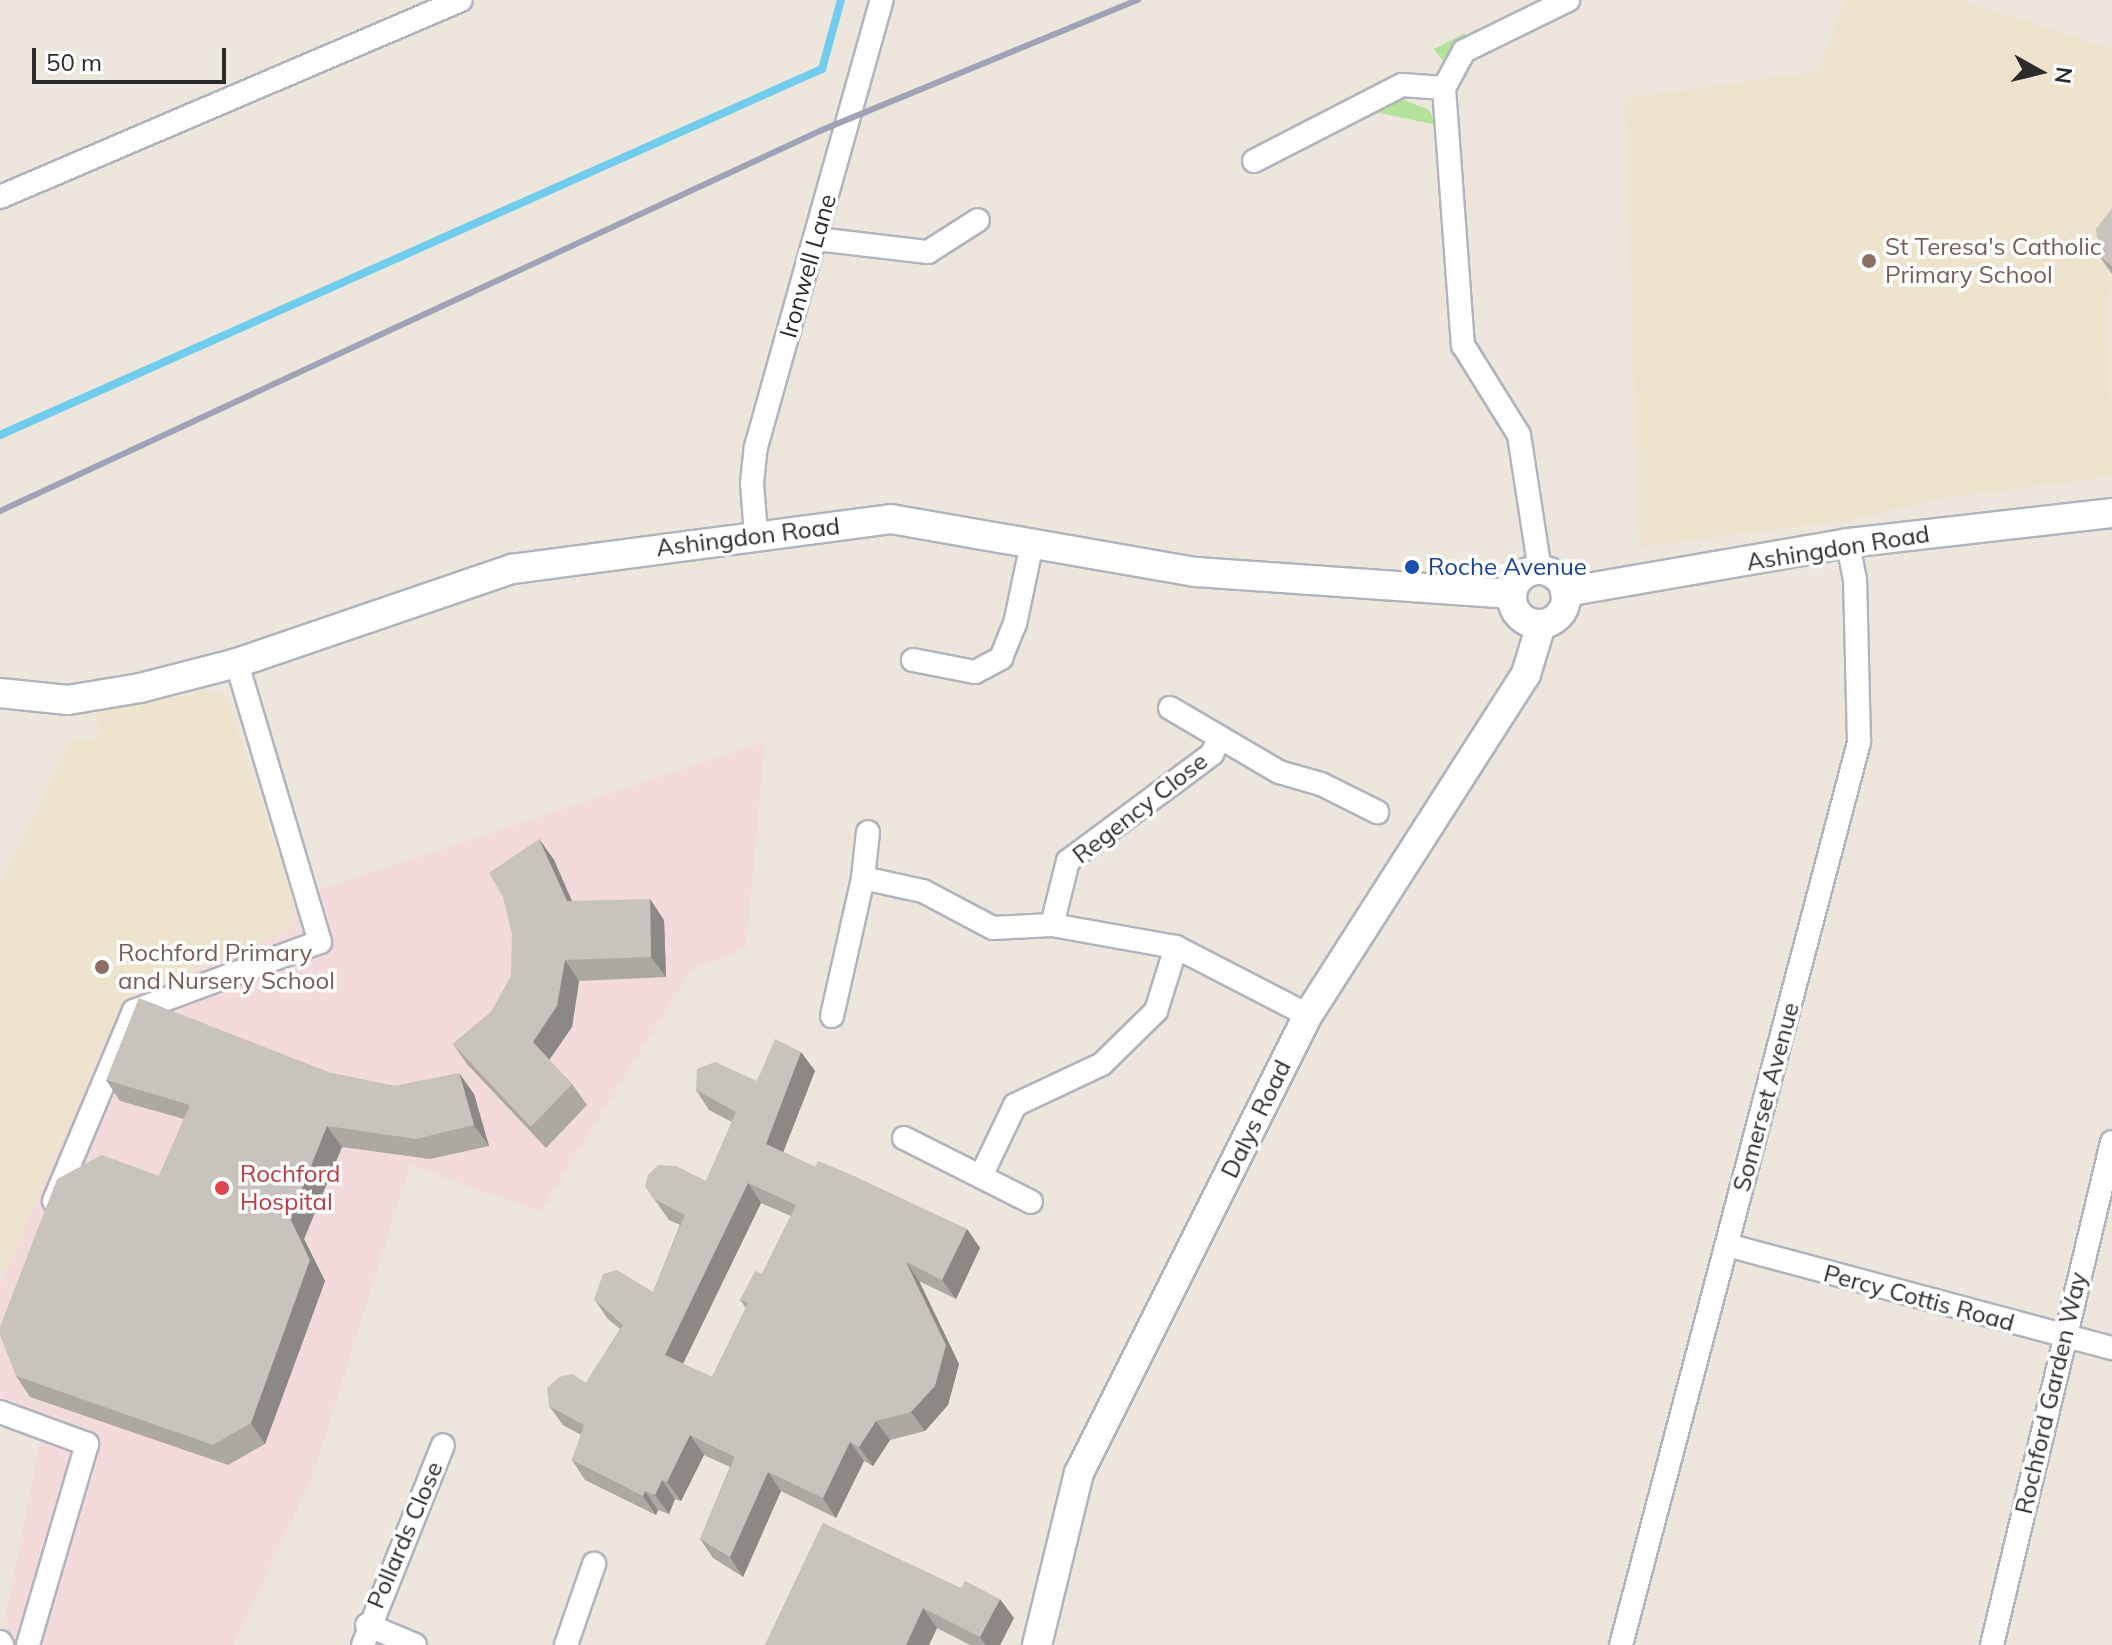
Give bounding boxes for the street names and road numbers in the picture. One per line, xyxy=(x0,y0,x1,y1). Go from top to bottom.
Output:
street label: Ironwell Lane xyxy=(774,191,842,341)
street label: Ashingdon Road xyxy=(654,511,842,563)
street label: Ashingdon Road xyxy=(1744,519,1932,577)
street label: Regency Close xyxy=(1067,747,1213,869)
street label: Somerset Avenue xyxy=(1727,999,1805,1195)
street label: Dalys Road xyxy=(1215,1055,1297,1183)
street label: Percy Cottis Road xyxy=(1821,1259,2017,1337)
street label: Rochford Garden Way xyxy=(2009,1269,2093,1517)
street label: Pollards Close xyxy=(361,1457,449,1613)

